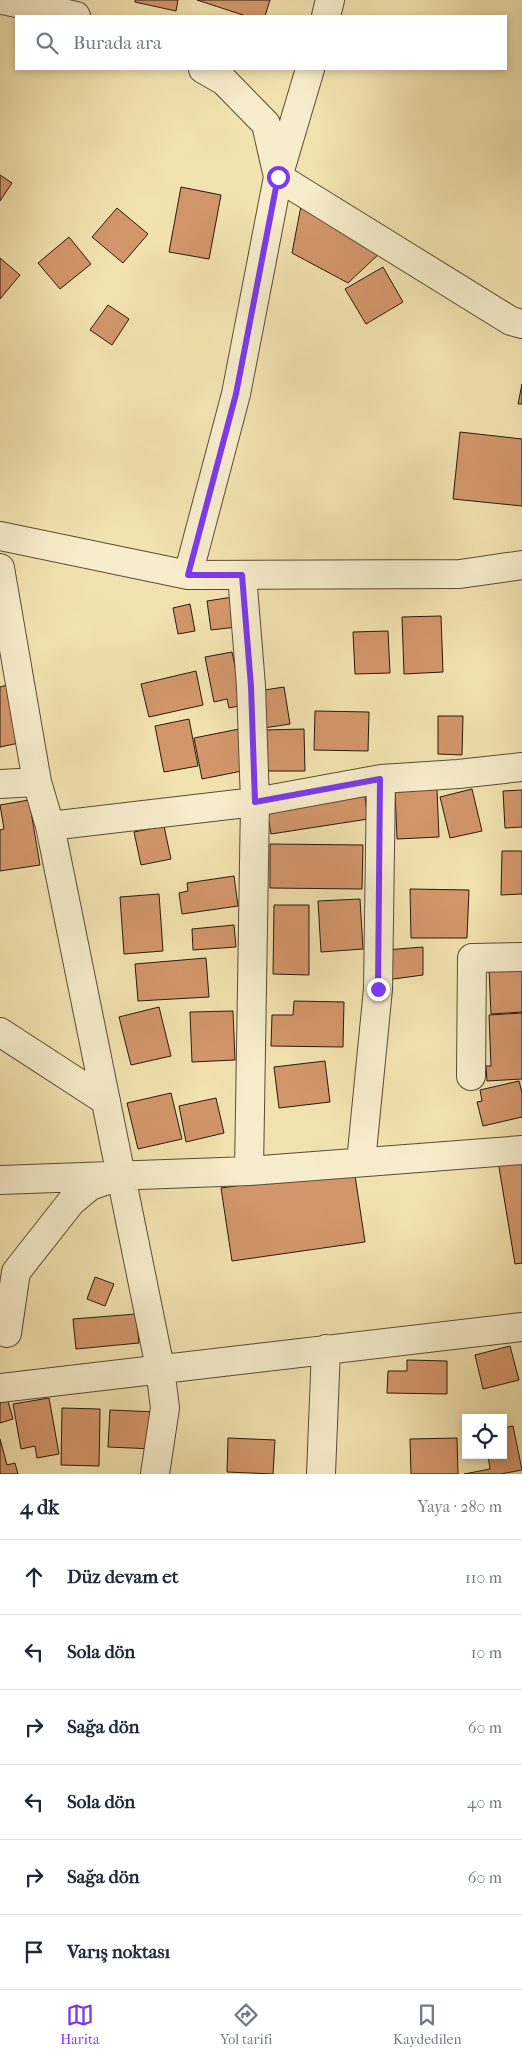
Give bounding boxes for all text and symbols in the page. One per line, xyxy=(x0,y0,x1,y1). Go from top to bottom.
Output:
search box xyxy=(15,15,507,70)
icon: search xyxy=(33,29,61,57)
text: Burada ara xyxy=(73,32,162,54)
route start xyxy=(267,166,290,189)
route end xyxy=(367,978,390,1001)
map controls xyxy=(462,1414,507,1459)
button: locate xyxy=(462,1414,507,1459)
text: 4 dk xyxy=(20,1495,59,1519)
text: Yaya · 280 m xyxy=(418,1497,502,1516)
icon: ahead xyxy=(20,1563,48,1591)
text: Düz devam et xyxy=(67,1566,178,1588)
text: 110 m xyxy=(465,1568,502,1587)
icon: left xyxy=(20,1638,48,1666)
text: Sola dön xyxy=(67,1641,135,1663)
text: 10 m xyxy=(471,1643,502,1662)
icon: right xyxy=(20,1713,48,1741)
text: Sağa dön xyxy=(67,1716,140,1738)
text: 60 m xyxy=(468,1718,502,1737)
icon: left xyxy=(20,1788,48,1816)
text: Sola dön xyxy=(67,1791,135,1813)
text: 40 m xyxy=(467,1793,502,1812)
icon: right xyxy=(20,1863,48,1891)
text: Sağa dön xyxy=(67,1866,140,1888)
text: 60 m xyxy=(468,1868,502,1887)
icon: arrive xyxy=(20,1938,48,1966)
text: Varış noktası xyxy=(67,1941,170,1963)
tab: Harita xyxy=(60,2001,99,2048)
tab: Yol tarifi xyxy=(220,2001,272,2048)
tab: Kaydedilen xyxy=(393,2001,462,2048)

